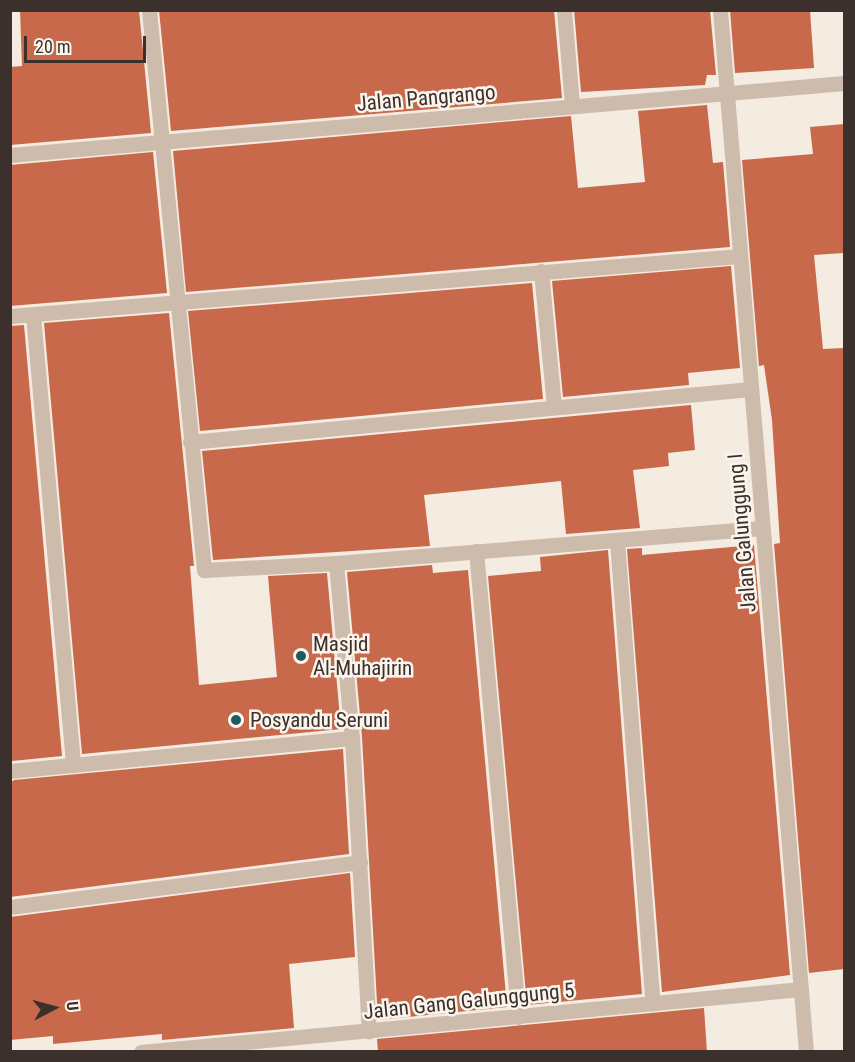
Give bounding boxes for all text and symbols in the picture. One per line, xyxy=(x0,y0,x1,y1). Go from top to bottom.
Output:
scale bar xyxy=(27,24,148,62)
text: 20 m xyxy=(35,36,70,57)
street label: Jalan Pangrango xyxy=(356,79,496,117)
street label: Jalan Galunggung I xyxy=(723,453,761,613)
place label: Masjid Al-Muhajirin xyxy=(313,631,412,681)
marker: Masjid Al-Muhajirin xyxy=(294,649,308,663)
place label: Posyandu Seruni xyxy=(250,707,388,733)
marker: Posyandu Seruni xyxy=(227,711,245,729)
street label: Jalan Gang Galunggung 5 xyxy=(362,977,576,1025)
north arrow xyxy=(24,978,84,1038)
text: U xyxy=(62,1001,82,1012)

